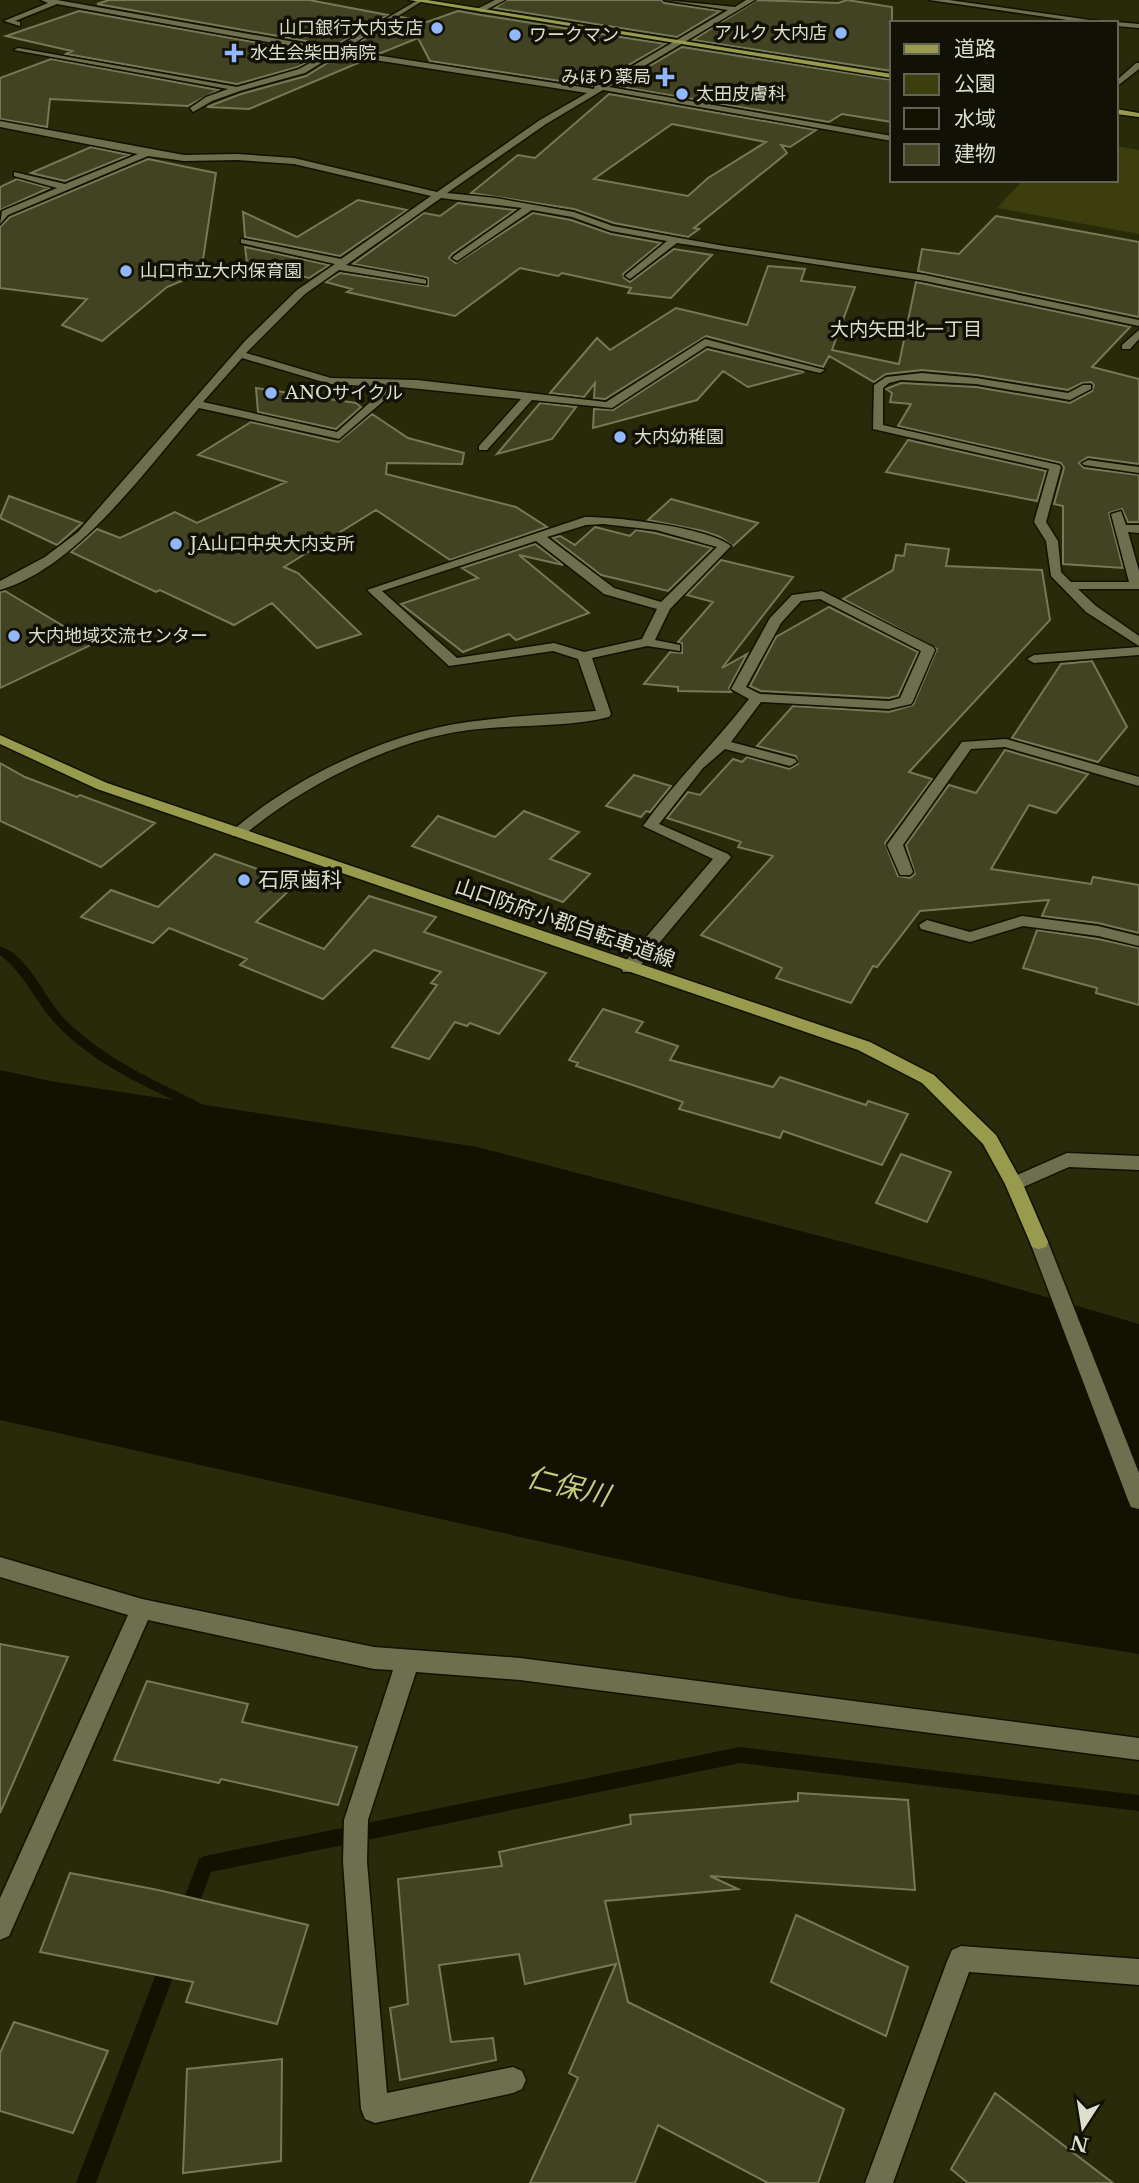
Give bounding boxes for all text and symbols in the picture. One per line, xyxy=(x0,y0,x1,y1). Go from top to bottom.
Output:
place label: 山口銀行大内支店 xyxy=(279,17,423,39)
marker: 山口銀行大内支店 xyxy=(429,20,445,36)
legend xyxy=(890,21,1118,182)
place label: アルク 大内店 xyxy=(714,22,827,44)
place label: ワークマン xyxy=(529,24,619,46)
marker: アルク 大内店 xyxy=(833,25,849,41)
marker: ワークマン xyxy=(507,27,523,43)
text: 道路 xyxy=(954,36,996,62)
place label: 水生会柴田病院 xyxy=(250,42,376,64)
marker: 水生会柴田病院 xyxy=(224,43,244,63)
place label: みほり薬局 xyxy=(561,66,651,88)
marker: みほり薬局 xyxy=(657,69,673,85)
text: 公園 xyxy=(954,71,996,97)
place label: 太田皮膚科 xyxy=(696,83,786,105)
marker: 太田皮膚科 xyxy=(674,86,690,102)
text: 水域 xyxy=(954,106,996,132)
text: 建物 xyxy=(954,141,996,167)
place label: 山口市立大内保育園 xyxy=(140,260,302,282)
marker: 山口市立大内保育園 xyxy=(118,263,134,279)
district label: 大内矢田北一丁目 xyxy=(830,318,982,341)
place label: ANOサイクル xyxy=(284,382,403,404)
marker: ANOサイクル xyxy=(263,385,279,401)
place label: 大内幼稚園 xyxy=(634,426,724,448)
marker: 大内幼稚園 xyxy=(612,429,628,445)
place label: JA山口中央大内支所 xyxy=(188,533,355,555)
marker: JA山口中央大内支所 xyxy=(168,536,184,552)
place label: 大内地域交流センター xyxy=(28,625,208,647)
marker: 大内地域交流センター xyxy=(6,628,22,644)
place label: 石原歯科 xyxy=(258,867,342,893)
marker: 石原歯科 xyxy=(236,872,252,888)
street label: 山口防府小郡自転車道線 xyxy=(452,873,678,973)
water label: 仁保川 xyxy=(523,1459,616,1514)
north arrow xyxy=(1048,2092,1118,2162)
text: N xyxy=(1068,2130,1091,2156)

